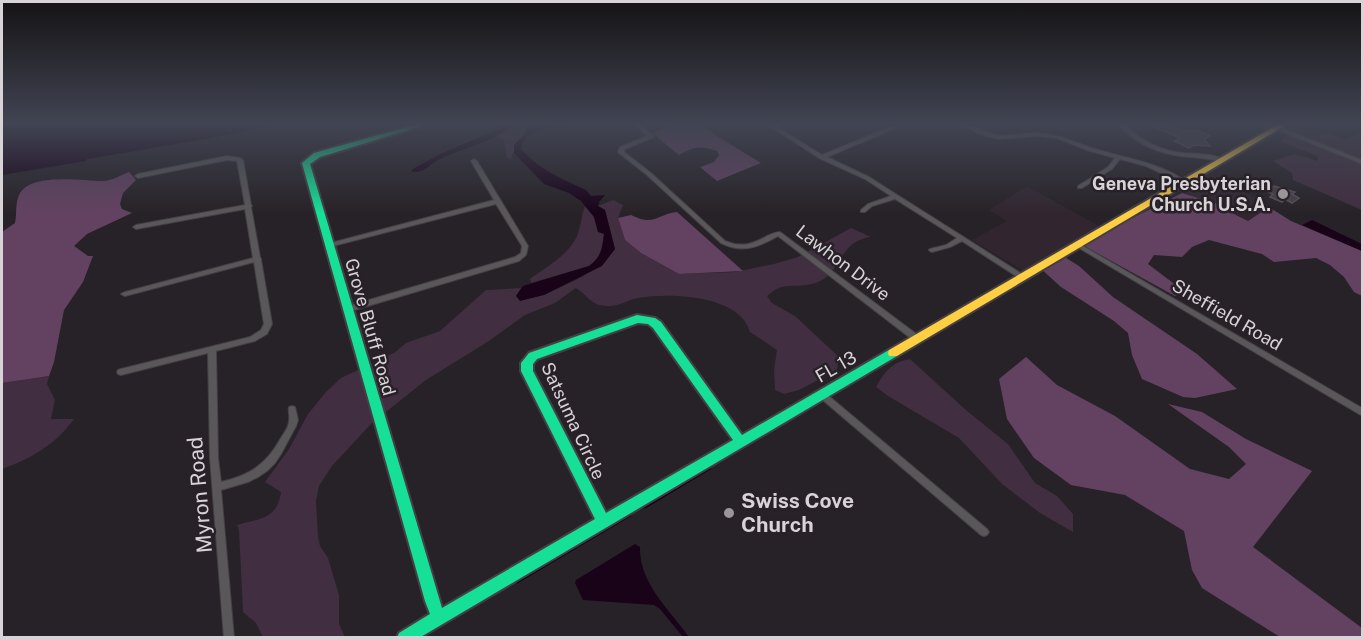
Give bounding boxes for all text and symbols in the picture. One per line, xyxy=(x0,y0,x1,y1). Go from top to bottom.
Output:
place label: Geneva Presbyterian Church U.S.A. xyxy=(1092,173,1271,215)
marker: Geneva Presbyterian Church U.S.A. xyxy=(1276,187,1290,201)
street label: Lawhon Drive xyxy=(792,220,894,305)
street label: Grove Bluff Road xyxy=(341,256,400,398)
street label: Sheffield Road xyxy=(1169,275,1286,355)
street label: FL 13 xyxy=(811,346,860,387)
street label: Satsuma Circle xyxy=(537,359,610,483)
street label: Myron Road xyxy=(182,436,217,554)
place label: Swiss Cove Church xyxy=(741,488,854,537)
marker: Swiss Cove Church xyxy=(722,506,736,520)

